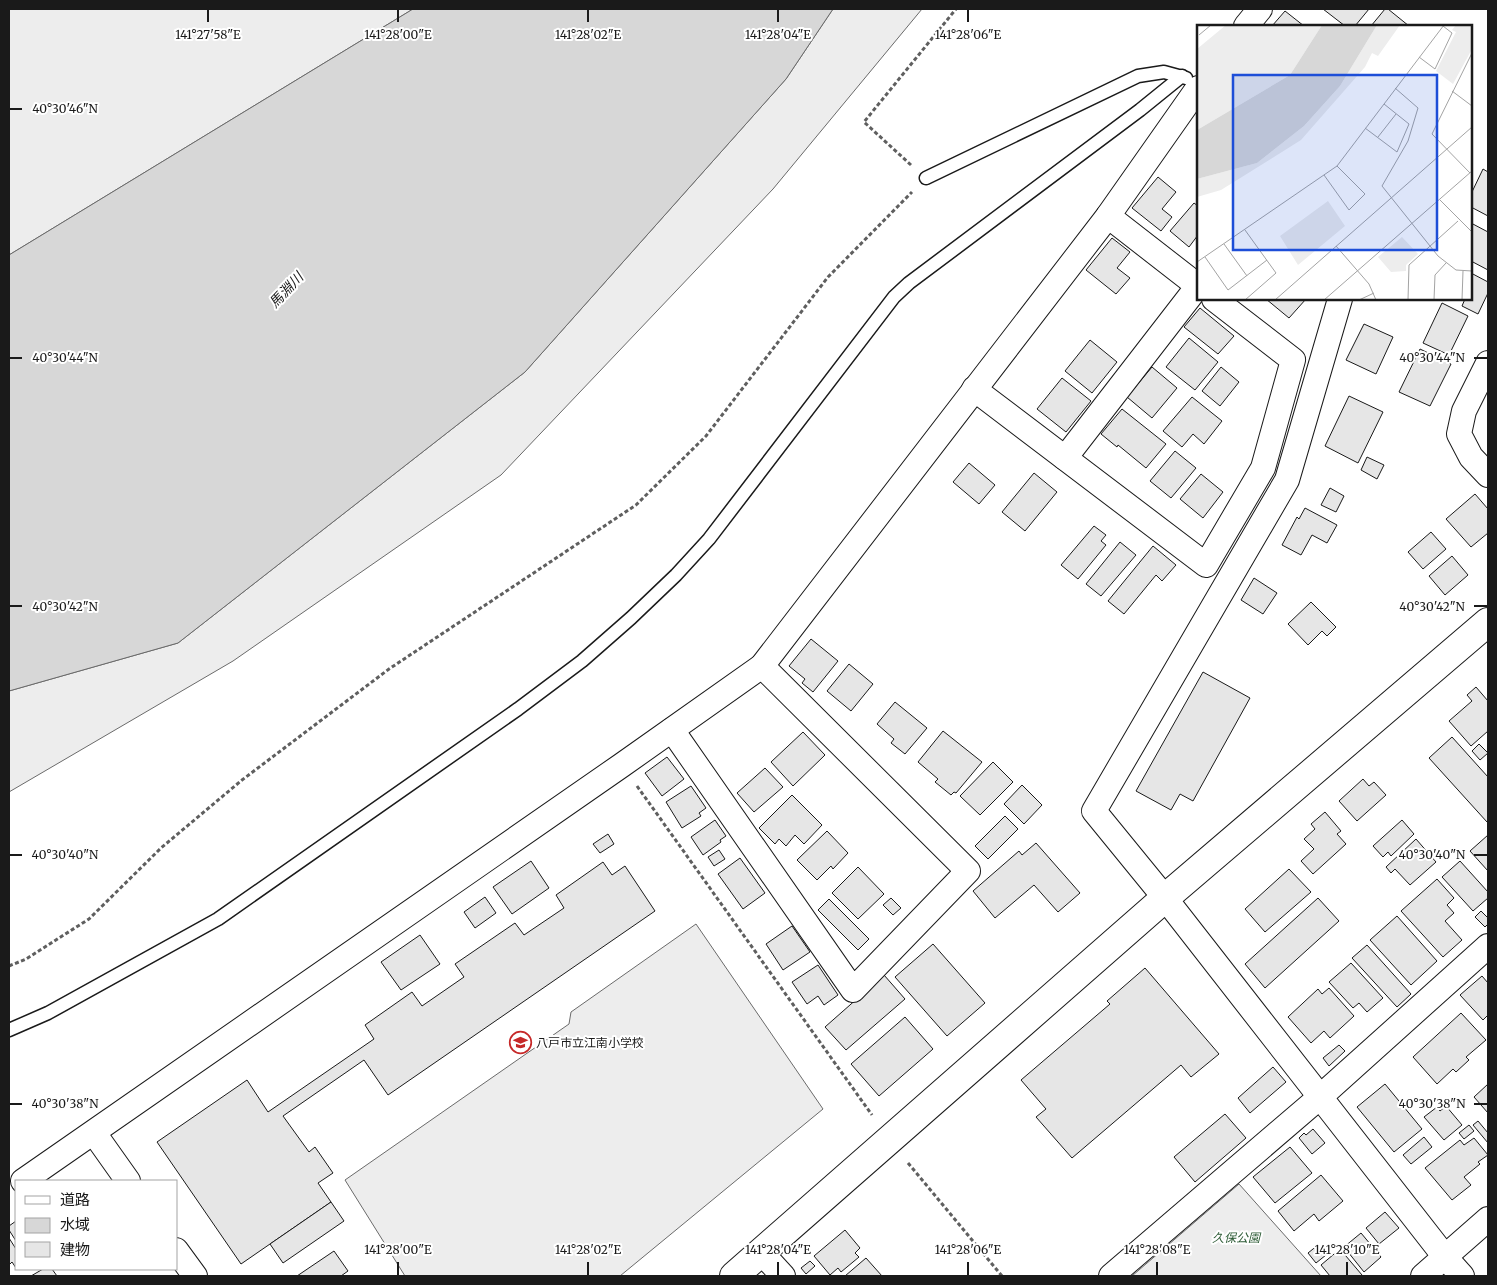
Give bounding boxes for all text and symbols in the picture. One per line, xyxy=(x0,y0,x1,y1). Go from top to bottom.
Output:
inset map xyxy=(1197,25,1472,300)
text: 141°27'58"E xyxy=(175,27,241,42)
text: 141°28'00"E xyxy=(364,27,432,42)
text: 141°28'02"E xyxy=(555,27,621,42)
text: 141°28'04"E xyxy=(745,27,811,42)
text: 141°28'06"E xyxy=(935,27,1002,42)
text: 40°30'46"N xyxy=(32,101,99,116)
water label: 馬淵川 xyxy=(265,267,308,311)
text: 40°30'44"N xyxy=(32,350,98,365)
text: 40°30'44"N xyxy=(1399,350,1465,365)
text: 40°30'42"N xyxy=(32,599,98,614)
text: 40°30'42"N xyxy=(1399,599,1465,614)
text: 40°30'40"N xyxy=(32,847,99,862)
text: 40°30'40"N xyxy=(1399,847,1466,862)
school or university icon: 八戸市立江南小学校 xyxy=(508,1031,532,1055)
place label: 八戸市立江南小学校 xyxy=(536,1035,644,1050)
text: 40°30'38"N xyxy=(32,1096,99,1111)
text: 40°30'38"N xyxy=(1399,1096,1466,1111)
legend xyxy=(15,1180,178,1270)
text: 道路 xyxy=(60,1190,90,1209)
text: 水域 xyxy=(60,1215,90,1234)
park label: 久保公園 xyxy=(1212,1230,1262,1245)
text: 建物 xyxy=(60,1240,90,1259)
text: 141°28'00"E xyxy=(364,1242,432,1257)
text: 141°28'02"E xyxy=(555,1242,621,1257)
text: 141°28'04"E xyxy=(745,1242,811,1257)
text: 141°28'06"E xyxy=(935,1242,1002,1257)
text: 141°28'08"E xyxy=(1124,1242,1191,1257)
text: 141°28'10"E xyxy=(1315,1242,1380,1257)

